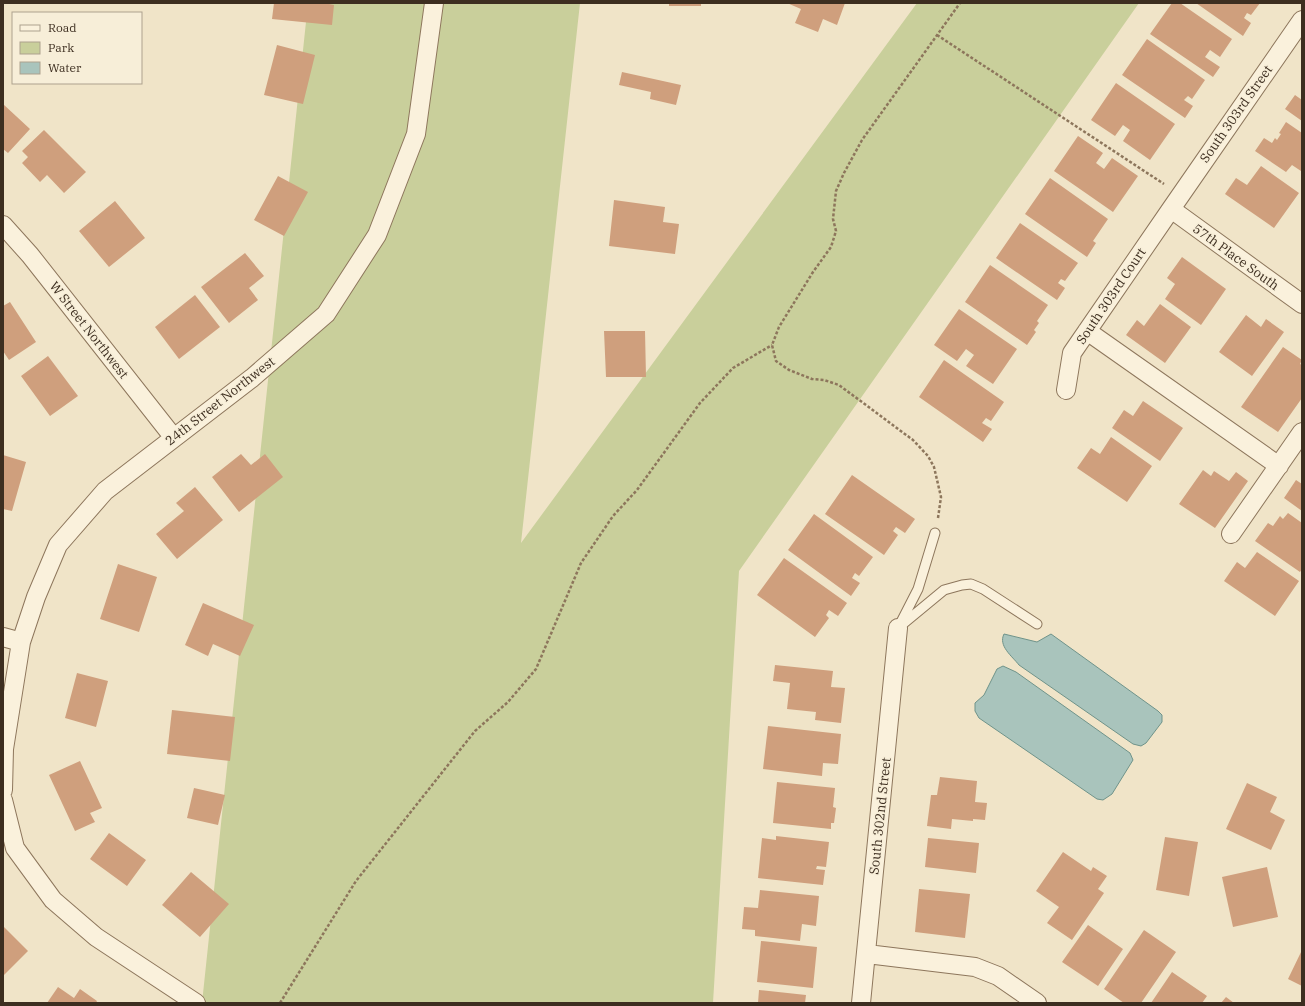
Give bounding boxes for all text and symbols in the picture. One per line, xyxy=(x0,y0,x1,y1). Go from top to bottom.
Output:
legend xyxy=(12,12,142,84)
text: Road xyxy=(48,20,77,35)
text: Park xyxy=(48,40,74,55)
text: Water xyxy=(48,60,82,75)
street label: South 303rd Street xyxy=(1196,62,1276,166)
street label: 57th Place South xyxy=(1189,220,1283,294)
street label: South 303rd Court xyxy=(1072,244,1150,348)
street label: W Street Northwest xyxy=(46,278,133,382)
street label: 24th Street Northwest xyxy=(162,353,279,449)
street label: South 302nd Street xyxy=(865,756,895,876)

